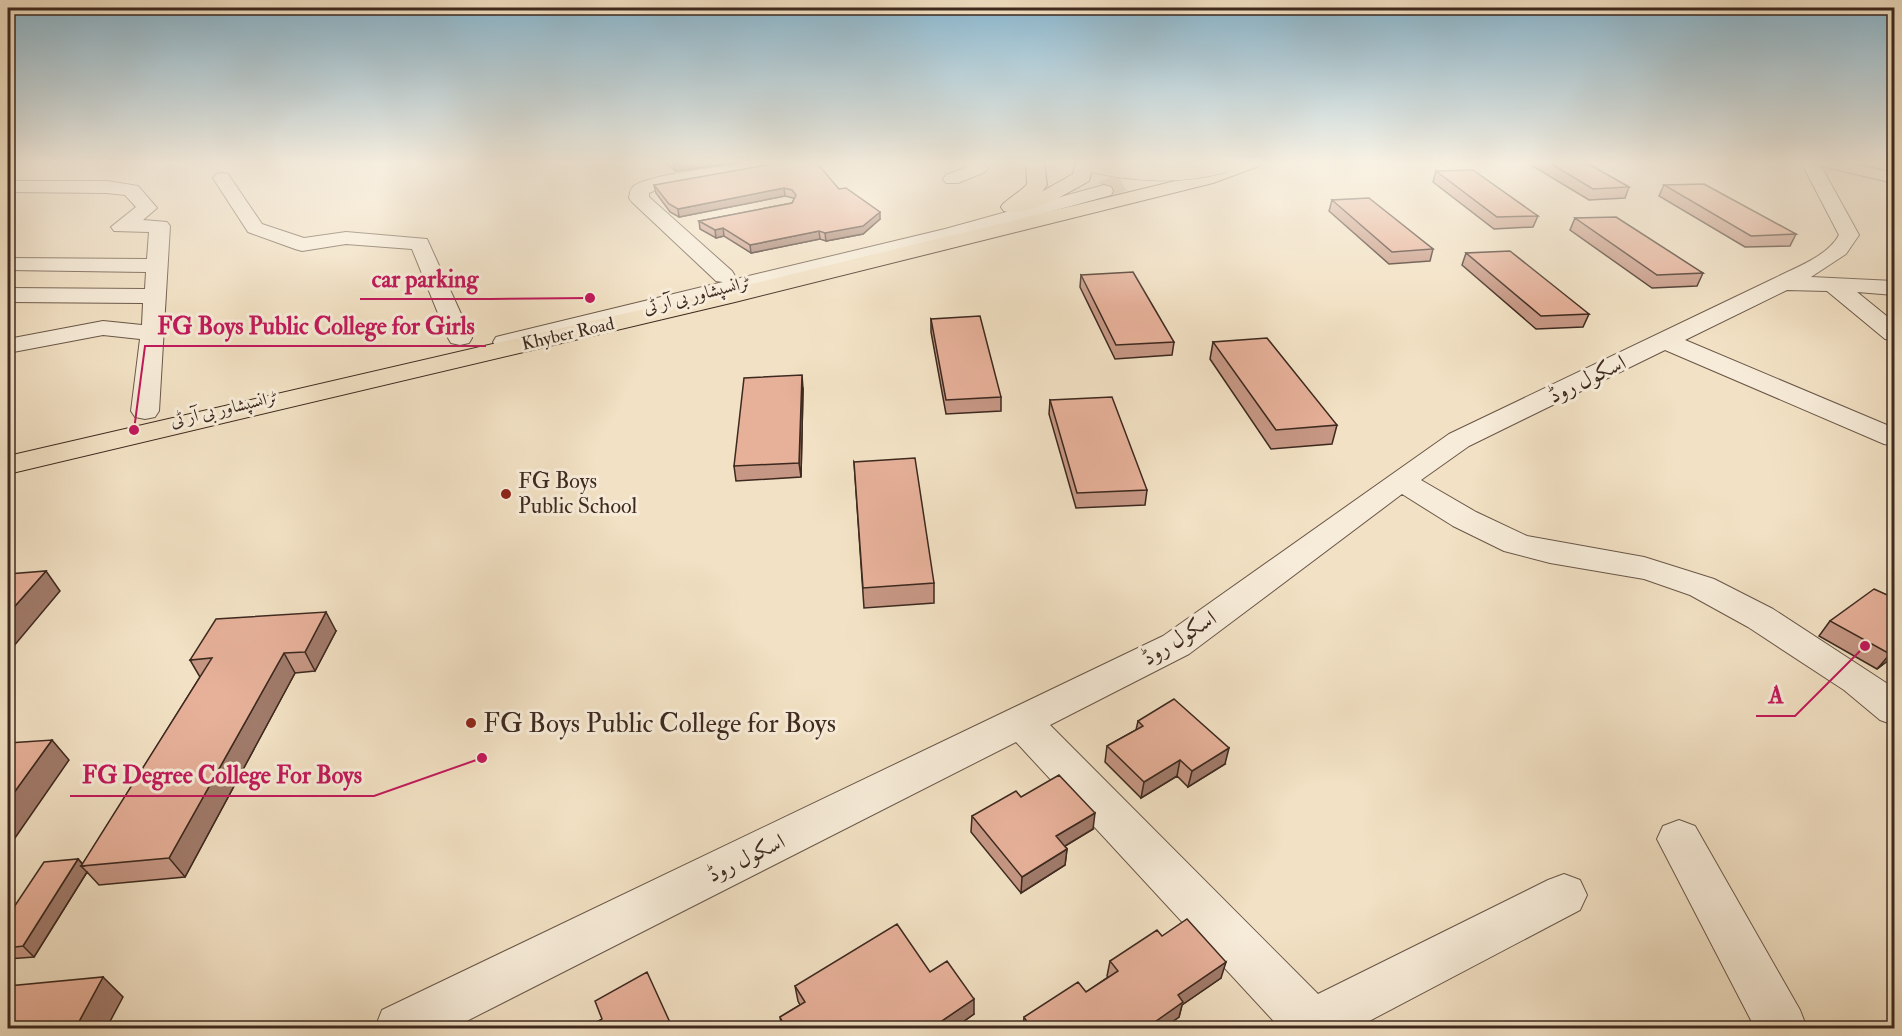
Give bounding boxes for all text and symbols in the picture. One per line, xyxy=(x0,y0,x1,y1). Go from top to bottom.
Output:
callout: car parking xyxy=(360,257,490,299)
text: car parking xyxy=(372,264,479,295)
street label: ٹرانسپشاور بی آر ٹی xyxy=(641,271,753,320)
callout: FG Boys Public College for Girls xyxy=(145,304,486,346)
text: FG Boys Public College for Girls xyxy=(157,311,475,342)
street label: Khyber Road xyxy=(520,312,617,356)
street label: اسکول روڈ xyxy=(1543,348,1631,410)
street label: ٹرانسپشاور بی آر ٹی xyxy=(168,385,280,434)
place label: FG Boys Public School xyxy=(518,467,637,520)
marker: FG Boys Public School xyxy=(499,487,513,501)
street label: اسکول روڈ xyxy=(1136,604,1222,672)
callout: A xyxy=(1756,674,1795,716)
text: A xyxy=(1767,680,1784,711)
place label: FG Boys Public College for Boys xyxy=(483,707,836,740)
marker: FG Boys Public College for Boys xyxy=(464,716,478,730)
callout: FG Degree College For Boys xyxy=(70,754,374,796)
text: FG Degree College For Boys xyxy=(82,760,362,791)
street label: اسکول روڈ xyxy=(702,827,790,889)

